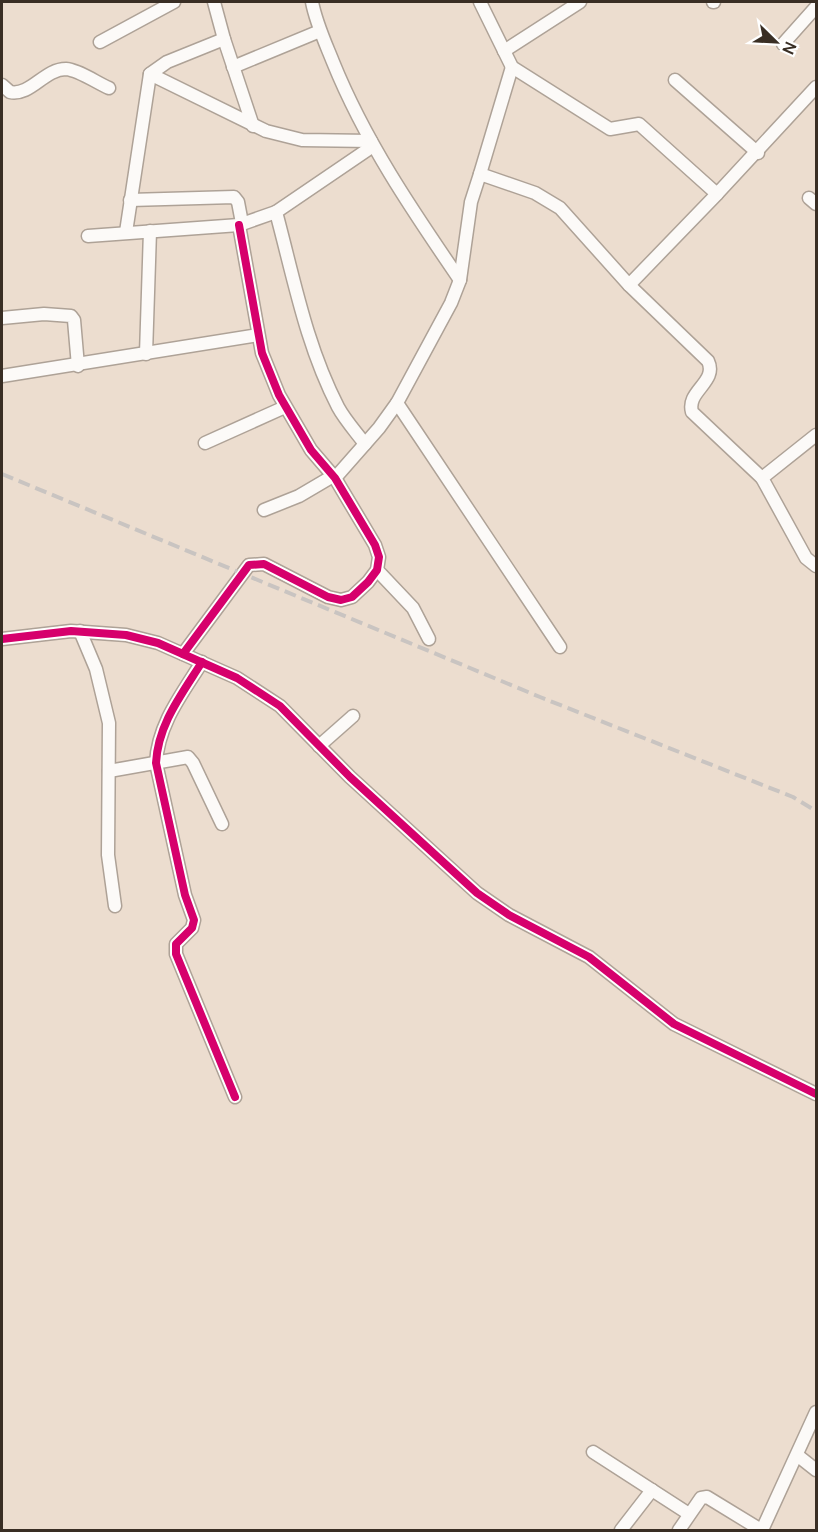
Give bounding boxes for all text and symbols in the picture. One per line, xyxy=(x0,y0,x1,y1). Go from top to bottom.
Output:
north arrow xyxy=(746,12,806,72)
text: N xyxy=(777,38,802,58)

